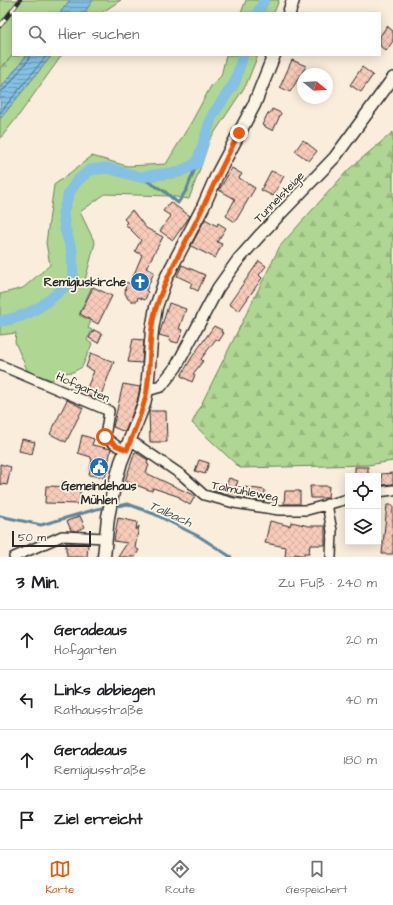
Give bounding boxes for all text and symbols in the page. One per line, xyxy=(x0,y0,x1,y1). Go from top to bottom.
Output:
search box xyxy=(12,12,381,56)
icon: search xyxy=(26,23,48,45)
text: Hier suchen xyxy=(58,24,139,45)
north arrow xyxy=(297,68,333,104)
route end xyxy=(230,124,248,142)
street label: Tunnelsteige xyxy=(250,167,309,228)
church icon: Remigiuskirche xyxy=(129,271,151,293)
place label: Remigiuskirche xyxy=(44,274,126,293)
street label: Hofgarten xyxy=(53,368,112,408)
route start xyxy=(96,428,114,446)
public building icon: Gemeindehaus Mühlen xyxy=(88,456,110,478)
map controls xyxy=(345,473,381,545)
button: locate xyxy=(345,473,381,509)
street label: Talmühleweg xyxy=(210,477,280,507)
place label: Gemeindehaus Mühlen xyxy=(61,478,137,509)
water label: Talbach xyxy=(146,496,195,532)
button: layers xyxy=(345,509,381,545)
scale bar xyxy=(12,529,91,548)
text: 50 m xyxy=(18,530,46,545)
text: 3 Min. xyxy=(16,571,59,595)
text: Zu Fuß · 240 m xyxy=(278,574,377,592)
text: Geradeaus xyxy=(54,620,127,641)
icon: ahead xyxy=(16,629,38,651)
text: 20 m xyxy=(346,631,377,649)
text: Hofgarten xyxy=(54,641,116,659)
text: Links abbiegen xyxy=(54,680,155,701)
icon: left xyxy=(16,689,38,711)
text: 40 m xyxy=(345,691,377,709)
text: Rathausstraße xyxy=(54,701,143,719)
text: Geradeaus xyxy=(54,740,127,761)
icon: ahead xyxy=(16,749,38,771)
text: 180 m xyxy=(343,751,377,769)
text: Remigiusstraße xyxy=(54,761,146,779)
icon: arrive xyxy=(16,809,38,831)
text: Ziel erreicht xyxy=(54,809,143,830)
tab: Karte xyxy=(45,858,74,897)
tab: Route xyxy=(165,858,195,897)
tab: Gespeichert xyxy=(286,858,348,897)

